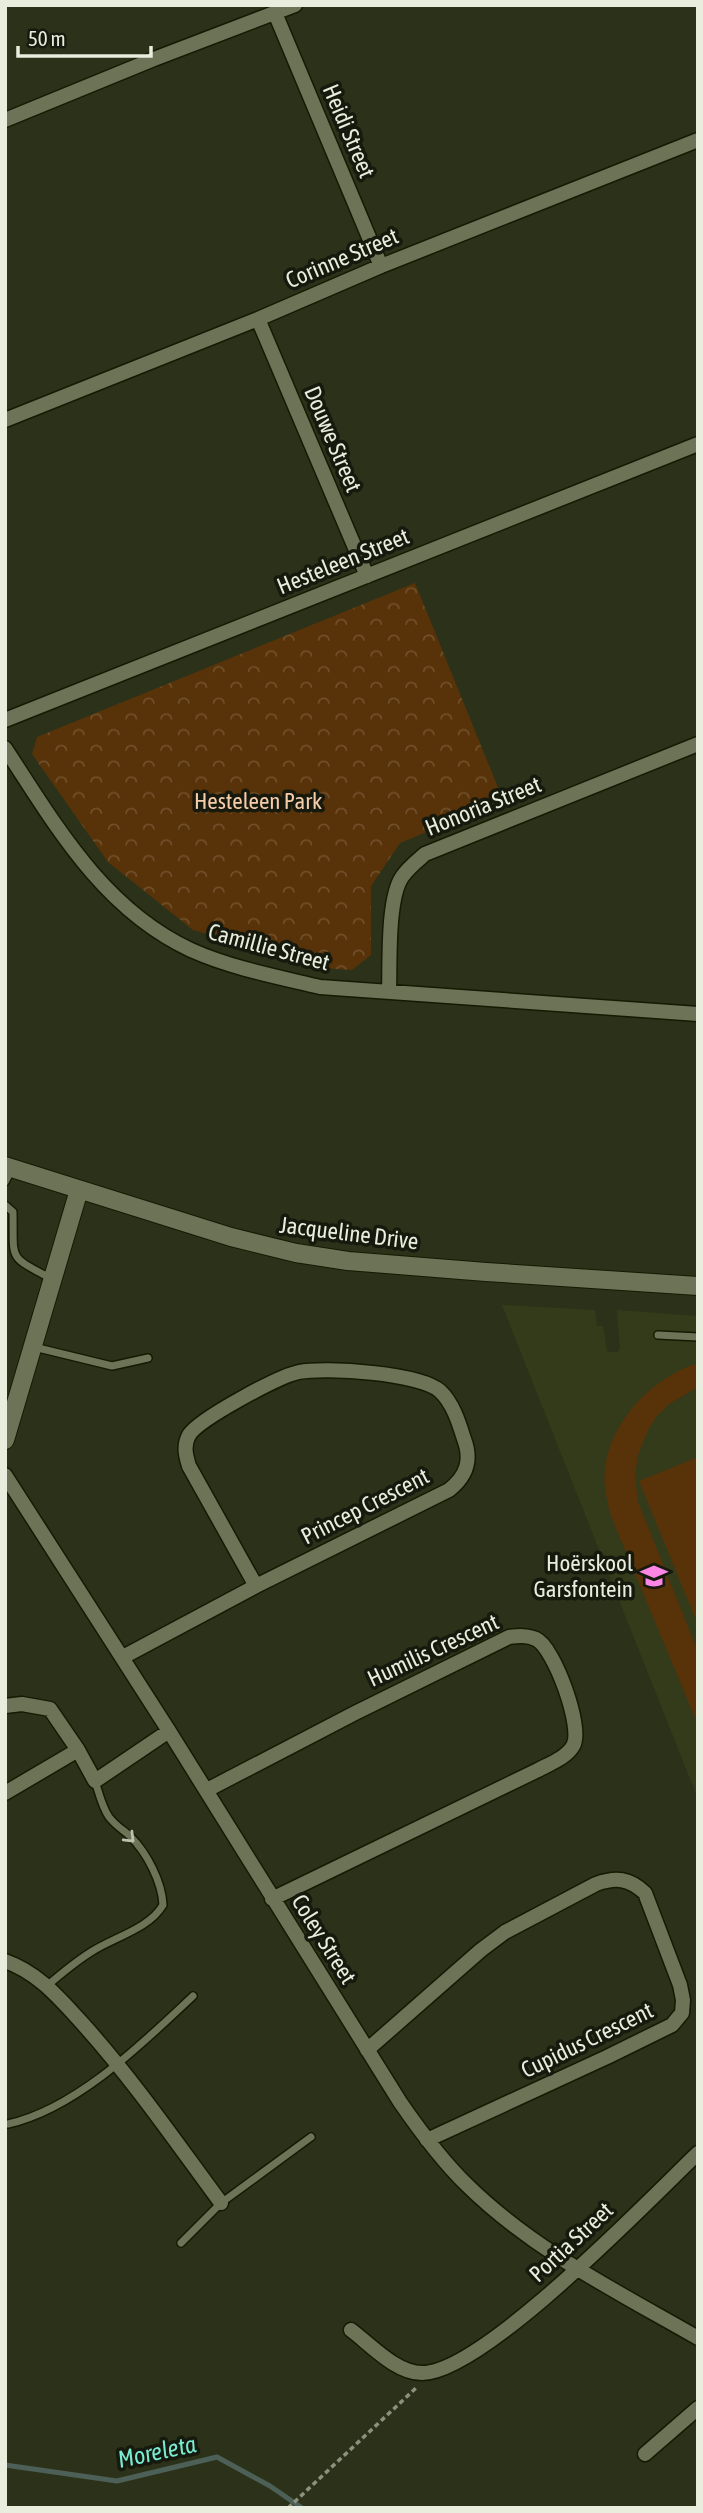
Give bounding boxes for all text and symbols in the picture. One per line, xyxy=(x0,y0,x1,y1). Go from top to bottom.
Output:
scale bar xyxy=(18,14,150,58)
text: 50 m xyxy=(28,26,66,50)
street label: Heidi Street xyxy=(318,80,380,182)
street label: Corinne Street xyxy=(282,223,402,293)
street label: Douwe Street xyxy=(299,382,367,496)
street label: Hesteleen Street xyxy=(273,523,413,599)
street label: Honoria Street xyxy=(421,771,545,841)
park label: Hesteleen Park xyxy=(194,788,322,814)
street label: Camillie Street xyxy=(206,918,332,976)
street label: Jacqueline Drive xyxy=(278,1212,420,1254)
street label: Princep Crescent xyxy=(297,1463,433,1549)
place label: Hoërskool Garsfontein xyxy=(534,1550,633,1602)
school or university icon: Hoërskool Garsfontein xyxy=(639,1561,669,1591)
street label: Humilis Crescent xyxy=(363,1608,503,1692)
one-way arrow xyxy=(121,1830,134,1843)
street label: Coley Street xyxy=(286,1890,362,1988)
street label: Cupidus Crescent xyxy=(517,1997,657,2083)
street label: Portia Street xyxy=(524,2197,618,2287)
water label: Moreleta xyxy=(115,2430,199,2473)

